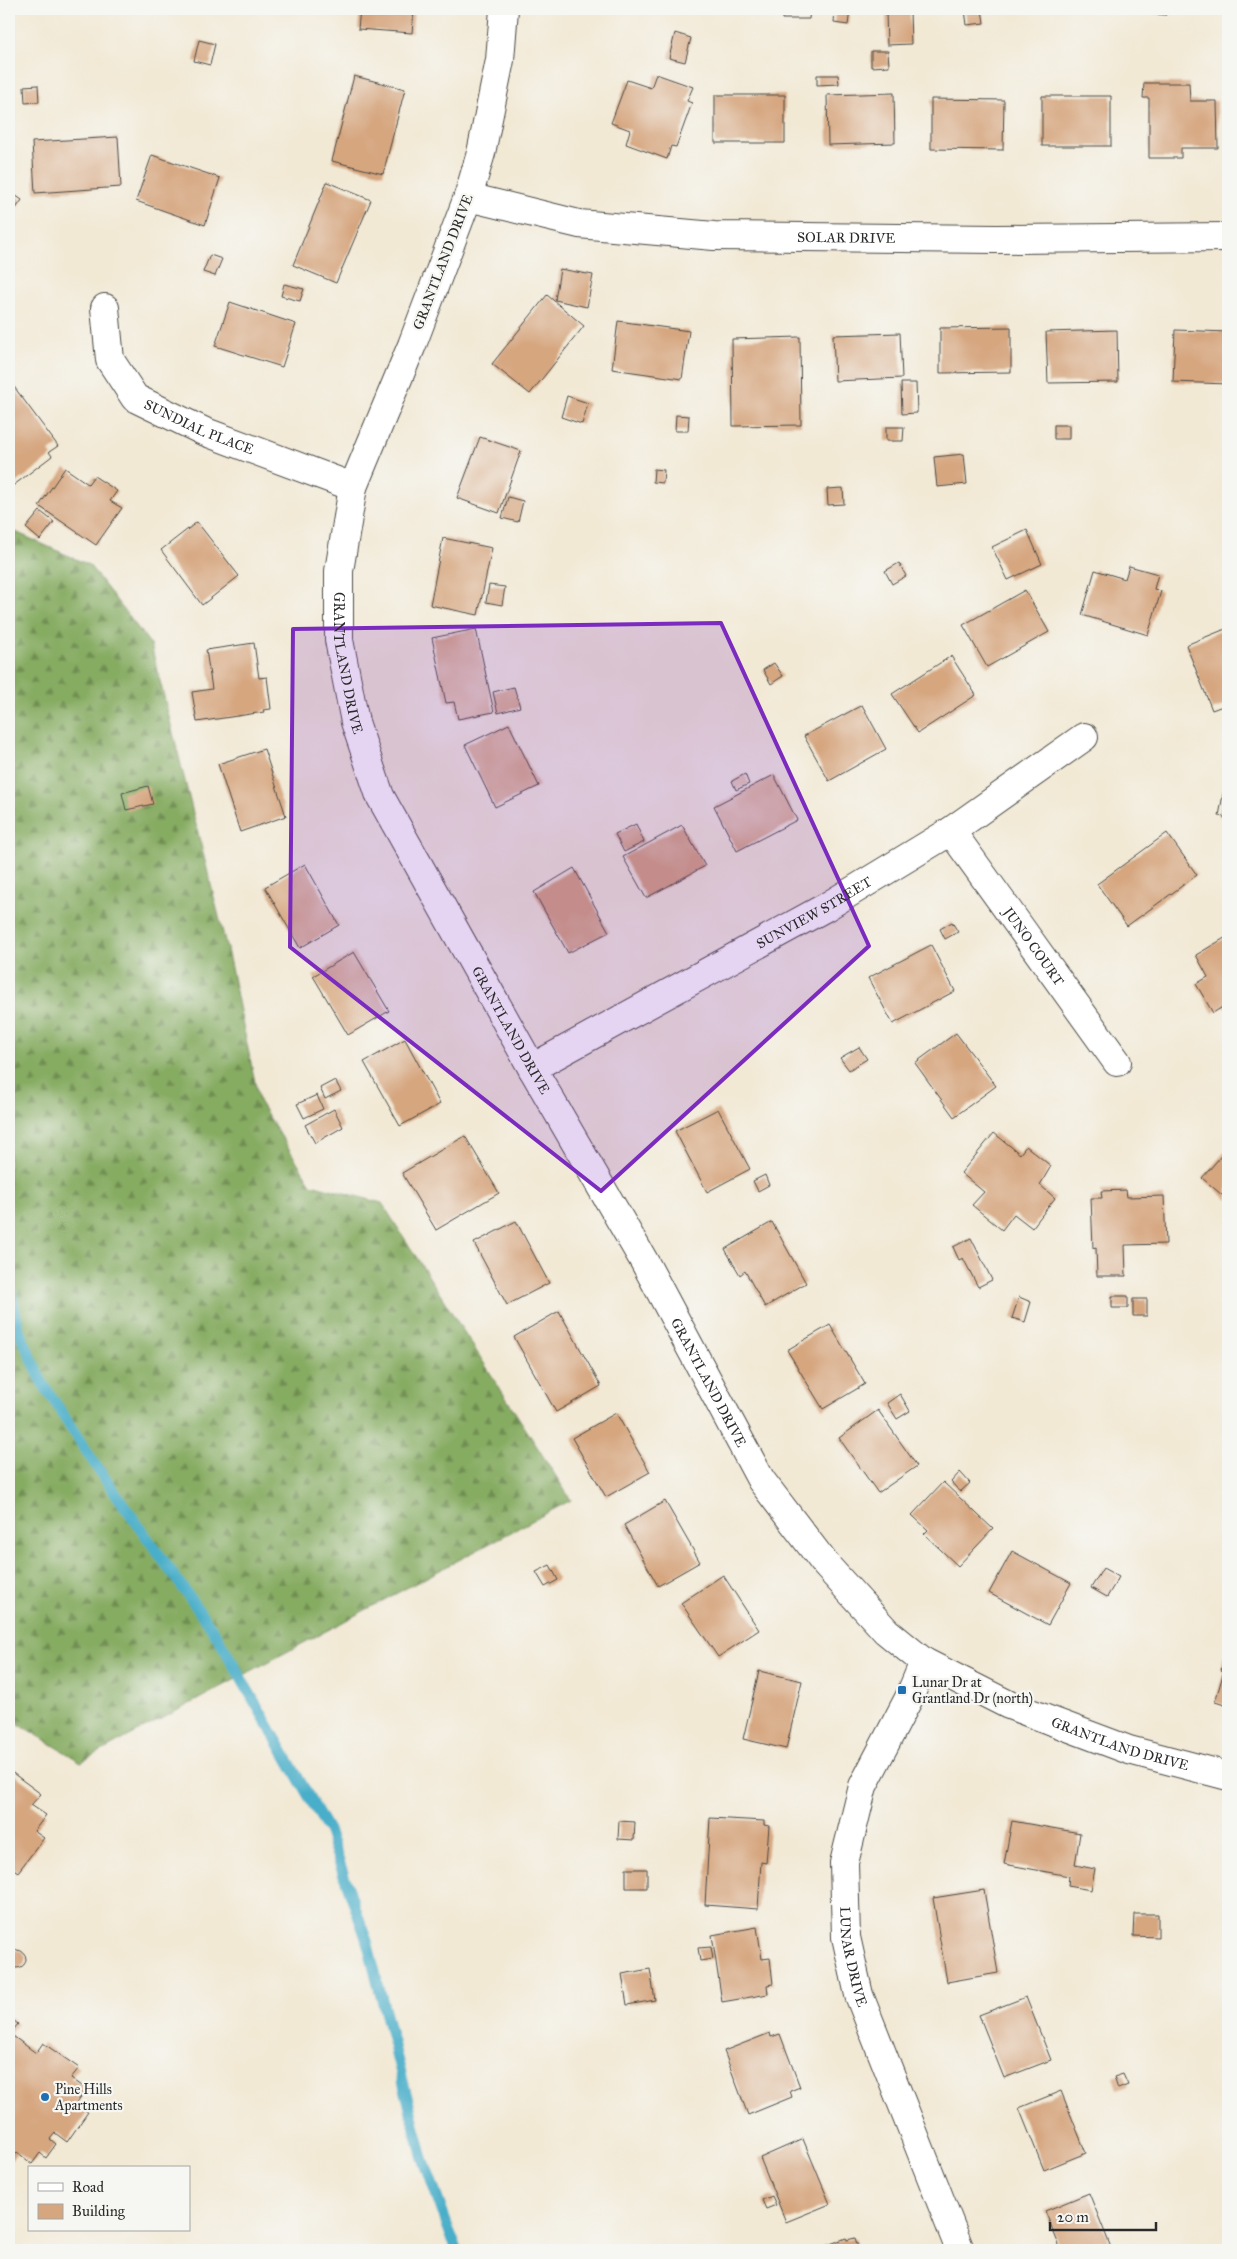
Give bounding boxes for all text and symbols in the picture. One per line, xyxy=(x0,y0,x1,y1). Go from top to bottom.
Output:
street label: GRANTLAND DRIVE xyxy=(409,192,477,332)
street label: SOLAR DRIVE xyxy=(797,228,895,246)
street label: SUNDIAL PLACE xyxy=(141,395,256,458)
street label: GRANTLAND DRIVE xyxy=(331,592,367,736)
street label: SUNVIEW STREET xyxy=(753,873,875,952)
street label: JUNO COURT xyxy=(998,902,1068,989)
street label: GRANTLAND DRIVE xyxy=(468,963,554,1097)
street label: GRANTLAND DRIVE xyxy=(667,1315,750,1450)
place label: Lunar Dr at Grantland Dr (north) xyxy=(912,1674,1033,1708)
marker: Lunar Dr at Grantland Dr (north) xyxy=(896,1684,908,1696)
street label: GRANTLAND DRIVE xyxy=(1049,1713,1191,1774)
street label: LUNAR DRIVE xyxy=(837,1906,871,2009)
place label: Pine Hills Apartments xyxy=(54,2081,123,2114)
marker: Pine Hills Apartments xyxy=(39,2091,51,2103)
legend xyxy=(28,2166,190,2232)
text: Road xyxy=(72,2178,104,2196)
scale bar xyxy=(1050,2199,1156,2231)
text: Building xyxy=(72,2202,126,2220)
text: 20 m xyxy=(1057,2208,1089,2226)

